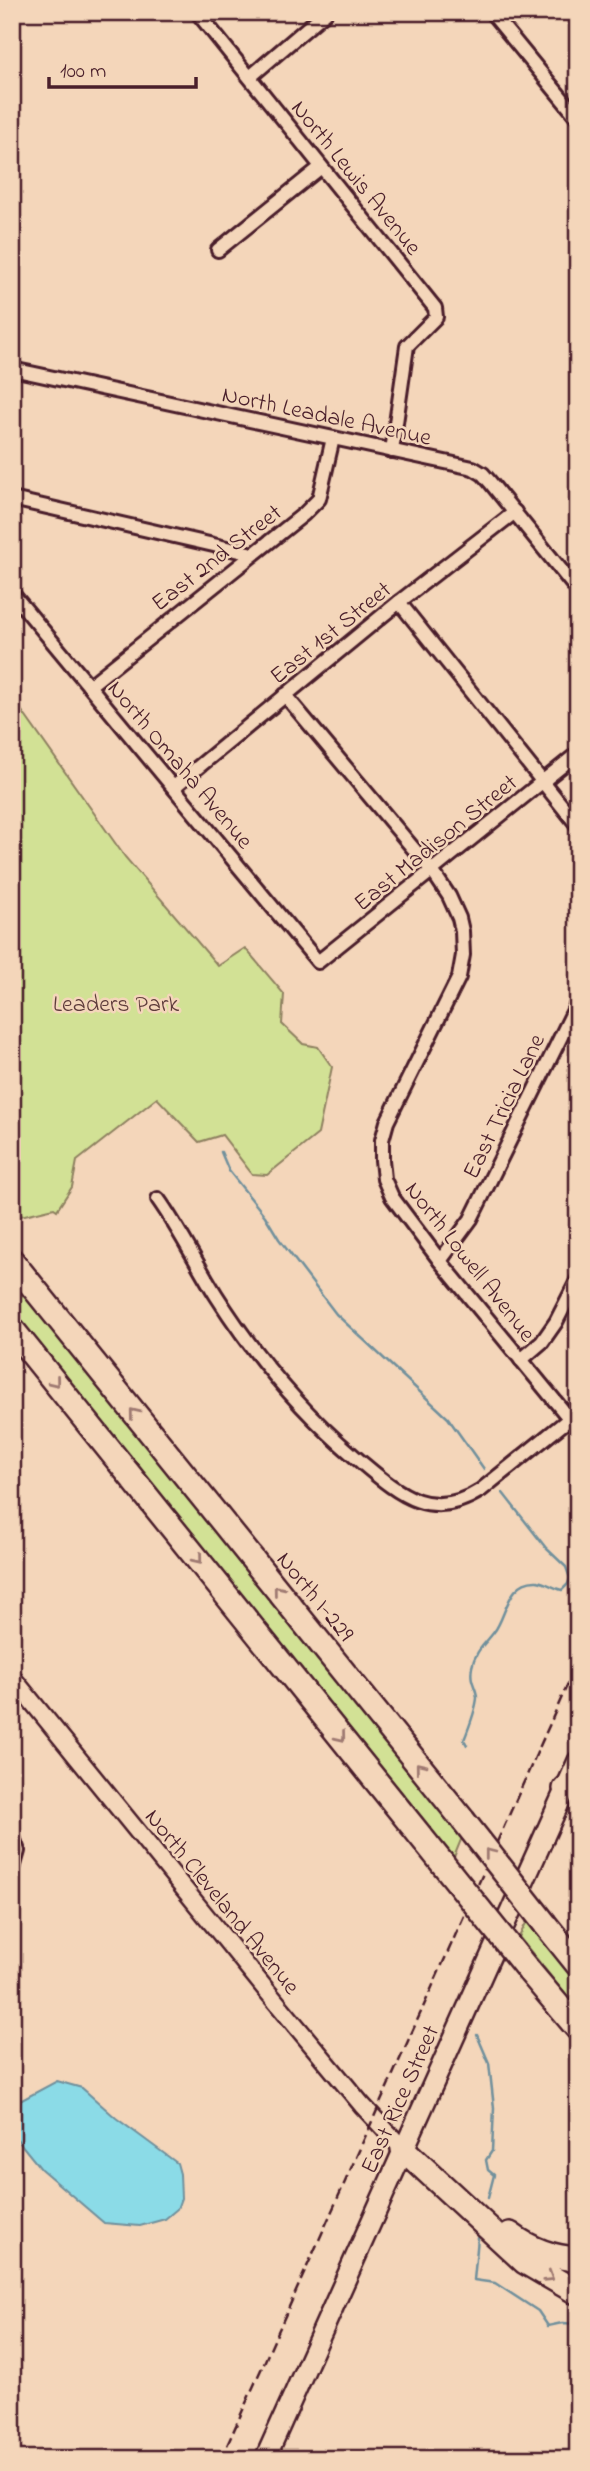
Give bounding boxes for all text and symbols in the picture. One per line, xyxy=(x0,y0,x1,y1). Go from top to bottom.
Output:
scale bar xyxy=(49,46,196,90)
text: 100 m xyxy=(60,57,106,87)
street label: North Lewis Avenue xyxy=(281,93,429,264)
street label: North Leadale Avenue xyxy=(219,378,435,457)
street label: East 2nd Street xyxy=(145,497,290,621)
street label: East 1st Street xyxy=(263,574,400,694)
street label: North Omaha Avenue xyxy=(98,674,260,858)
street label: East Madison Street xyxy=(347,767,526,921)
park label: Leaders Park xyxy=(53,988,179,1023)
street label: East Tricia Lane xyxy=(455,1028,556,1186)
street label: North Lowell Avenue xyxy=(395,1175,543,1350)
one-way arrow xyxy=(47,1374,59,1387)
one-way arrow xyxy=(130,1408,143,1420)
street label: North I-229 xyxy=(267,1545,362,1651)
one-way arrow xyxy=(190,1551,202,1564)
one-way arrow xyxy=(273,1585,286,1597)
one-way arrow xyxy=(332,1729,345,1741)
one-way arrow xyxy=(416,1762,428,1775)
street label: North Cleveland Avenue xyxy=(135,1802,307,2003)
one-way arrow xyxy=(484,1848,497,1860)
street label: East Rice Street xyxy=(353,2020,450,2180)
one-way arrow xyxy=(542,2269,555,2282)

